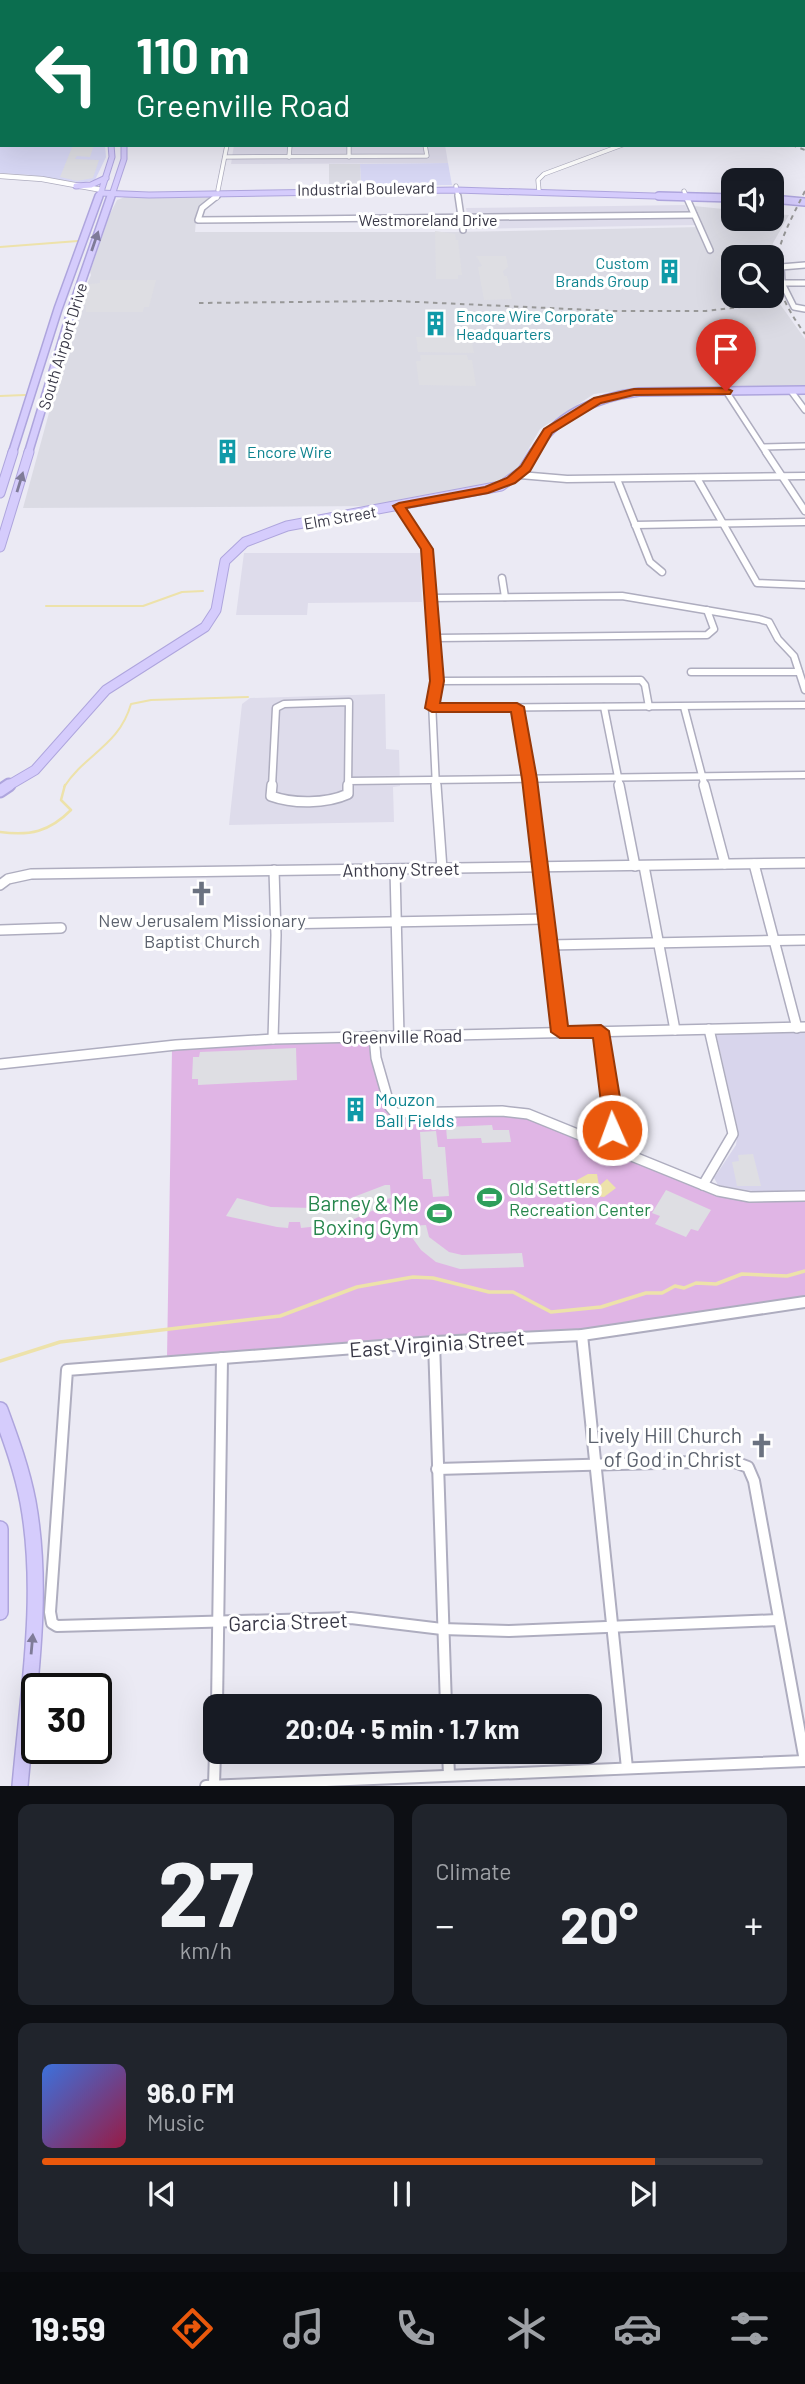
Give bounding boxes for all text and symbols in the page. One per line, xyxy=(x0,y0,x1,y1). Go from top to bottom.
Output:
text: 110 m xyxy=(136,25,250,84)
icon: left xyxy=(21,28,112,119)
text: Greenville Road xyxy=(136,85,350,123)
map controls xyxy=(721,168,784,308)
button: sound xyxy=(721,168,784,231)
street label: Industrial Boulevard xyxy=(297,177,435,199)
street label: Westmoreland Drive xyxy=(358,210,498,229)
one-way arrow xyxy=(90,231,101,252)
button: search xyxy=(721,245,784,308)
place label: Custom Brands Group xyxy=(555,253,649,290)
building icon: Custom Brands Group xyxy=(655,257,683,285)
street label: South Airport Drive xyxy=(34,280,90,412)
place label: Encore Wire Corporate Headquarters xyxy=(456,306,614,343)
building icon: Encore Wire Corporate Headquarters xyxy=(422,310,450,338)
pin xyxy=(696,319,756,391)
icon: arrive xyxy=(707,330,745,368)
building icon: Encore Wire xyxy=(213,437,241,465)
place label: Encore Wire xyxy=(247,442,332,461)
one-way arrow xyxy=(15,471,26,492)
street label: Elm Street xyxy=(302,501,378,533)
street label: Anthony Street xyxy=(342,857,460,881)
church icon: New Jerusalem Missionary Baptist Church xyxy=(188,879,216,907)
place label: New Jerusalem Missionary Baptist Church xyxy=(98,909,306,952)
street label: Greenville Road xyxy=(341,1024,463,1048)
place label: Mouzon Ball Fields xyxy=(375,1088,454,1131)
position arrow xyxy=(575,1093,649,1167)
building icon: Mouzon Ball Fields xyxy=(341,1095,369,1123)
place label: Old Settlers Recreation Center xyxy=(509,1177,651,1220)
sports icon: Old Settlers Recreation Center xyxy=(475,1184,503,1212)
place label: Barney & Me Boxing Gym xyxy=(307,1190,419,1239)
sports icon: Barney & Me Boxing Gym xyxy=(425,1200,453,1228)
street label: East Virginia Street xyxy=(348,1324,526,1362)
place label: Lively Hill Church of God in Christ xyxy=(587,1422,742,1471)
church icon: Lively Hill Church of God in Christ xyxy=(748,1432,776,1460)
street label: Garcia Street xyxy=(228,1606,348,1636)
one-way arrow xyxy=(27,1633,38,1655)
speed limit sign: 30 xyxy=(21,1673,112,1764)
text: 20:04 · 5 min · 1.7 km xyxy=(285,1713,520,1744)
text: 27 xyxy=(158,1836,254,1945)
text: Climate xyxy=(436,1857,512,1885)
text: 20° xyxy=(560,1892,638,1954)
text: − xyxy=(436,1901,455,1947)
text: + xyxy=(744,1901,763,1947)
text: km/h xyxy=(180,1936,232,1964)
text: 96.0 FM xyxy=(147,2077,234,2108)
text: Music xyxy=(147,2108,205,2136)
icon: previous xyxy=(143,2175,181,2213)
icon: pause xyxy=(383,2175,421,2213)
icon: next xyxy=(624,2175,662,2213)
icon: directions xyxy=(168,2304,217,2353)
icon: music xyxy=(279,2304,328,2353)
icon: phone xyxy=(391,2304,440,2353)
icon: climate xyxy=(502,2304,551,2353)
icon: car xyxy=(613,2304,662,2353)
icon: filters xyxy=(725,2304,774,2353)
text: 19:59 xyxy=(31,2309,105,2347)

